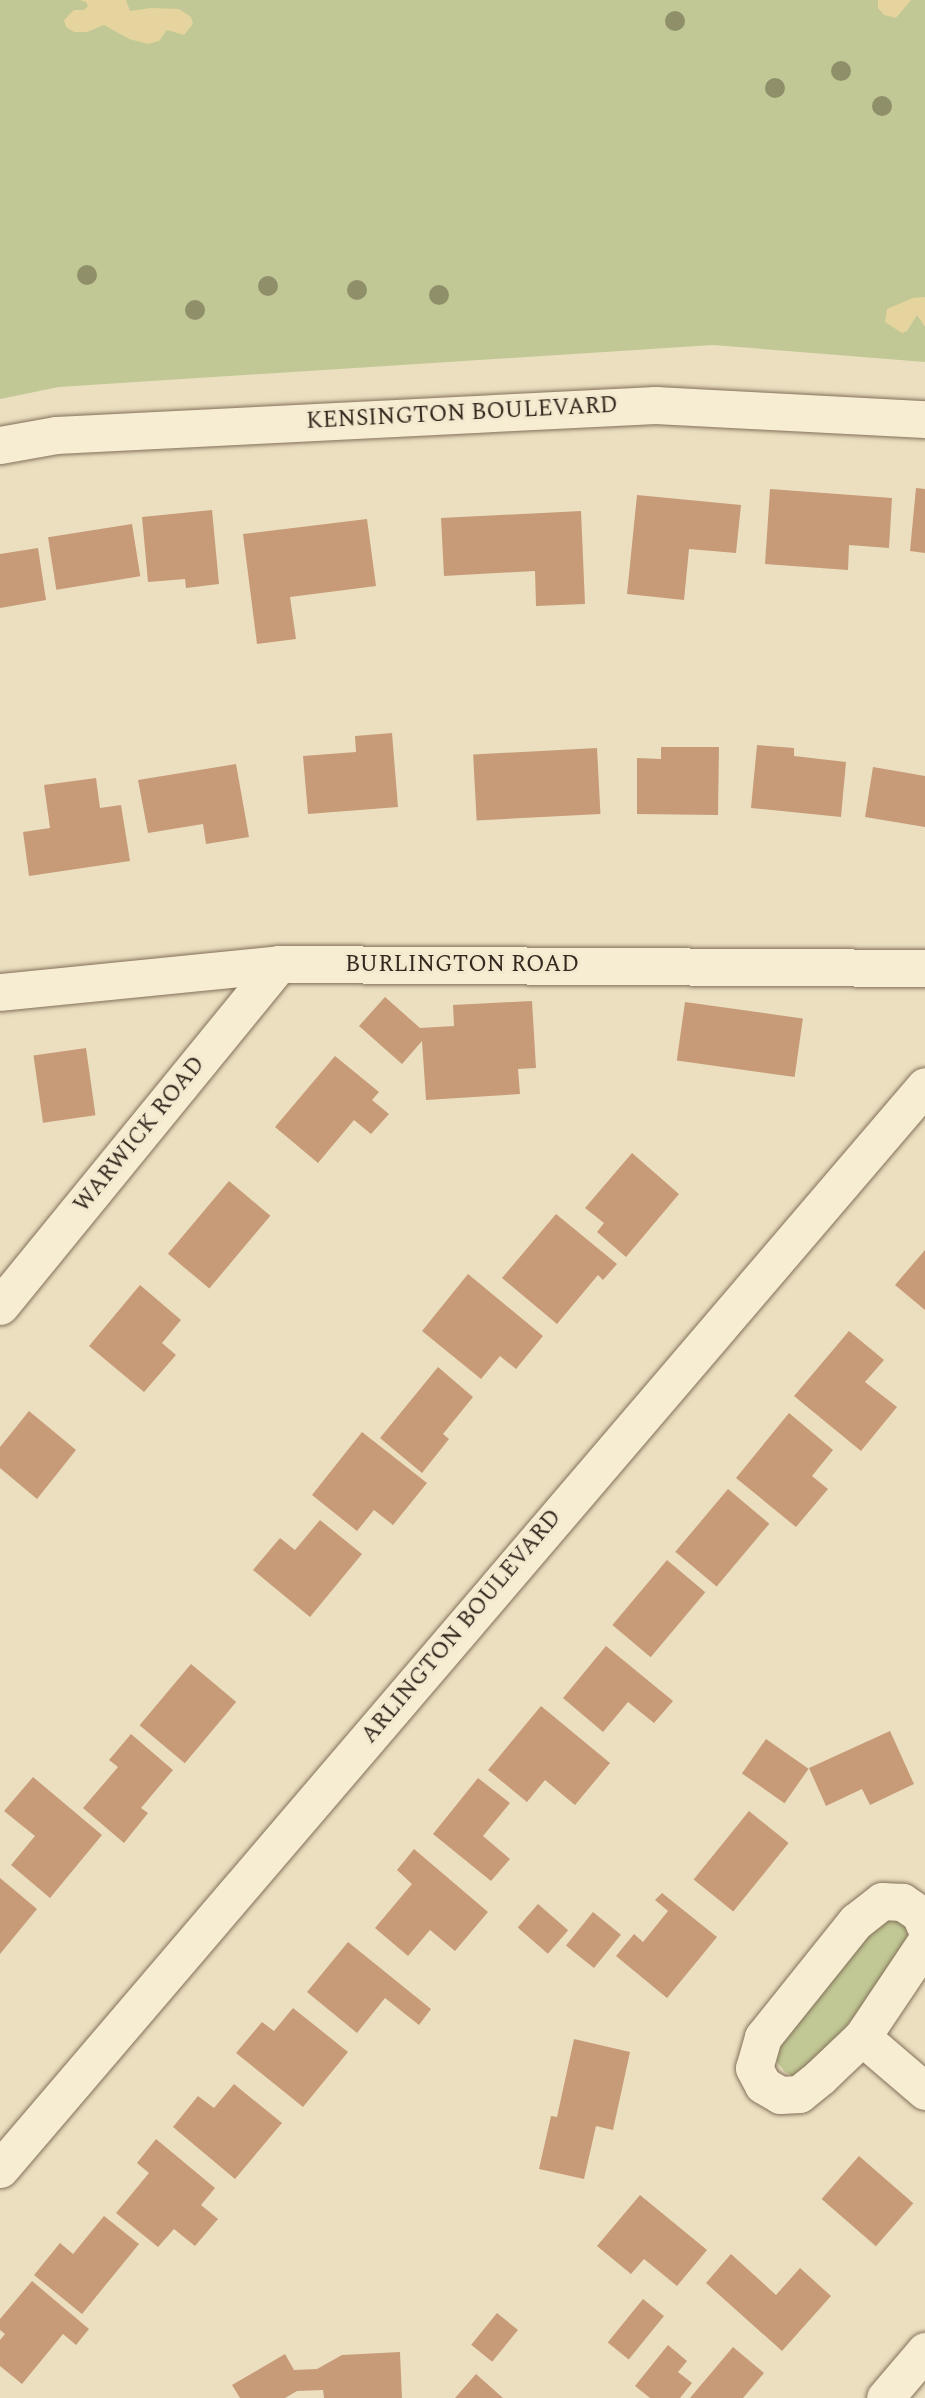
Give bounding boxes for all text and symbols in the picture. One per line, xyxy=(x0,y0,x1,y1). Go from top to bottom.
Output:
street label: KENSINGTON BOULEVARD xyxy=(306,392,618,436)
street label: BURLINGTON ROAD xyxy=(345,951,579,979)
street label: WARWICK ROAD xyxy=(69,1052,211,1218)
street label: ARLINGTON BOULEVARD xyxy=(356,1505,568,1749)

